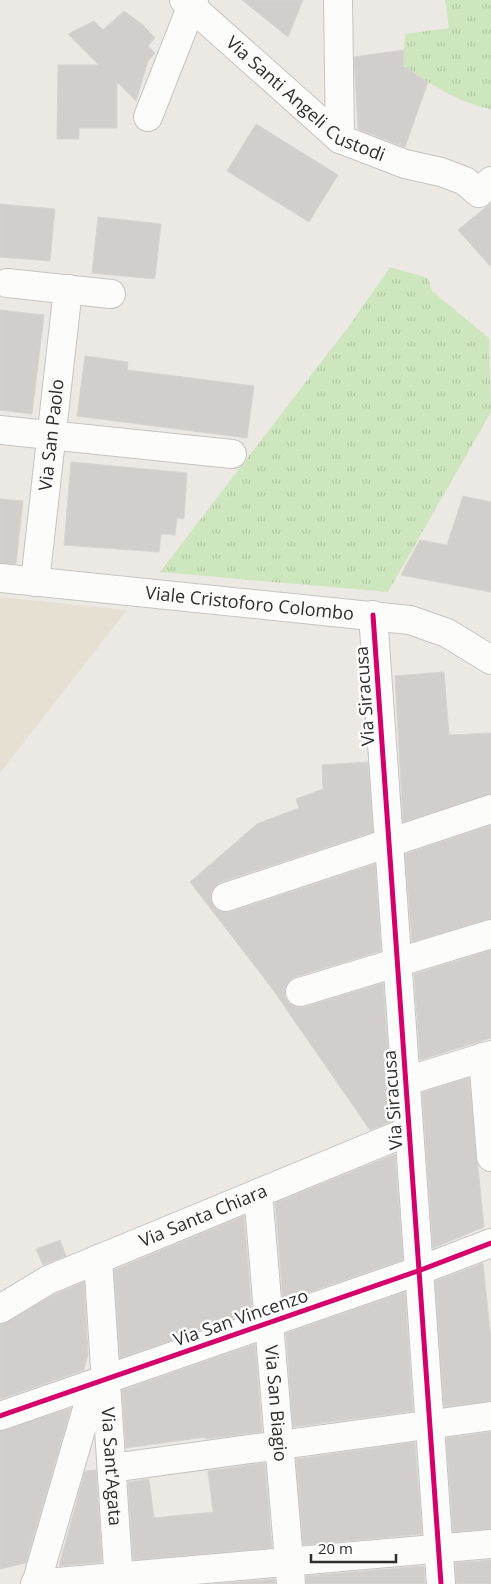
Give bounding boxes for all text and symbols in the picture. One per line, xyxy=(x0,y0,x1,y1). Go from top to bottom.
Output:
street label: Via Santi Angeli Custodi xyxy=(221,30,389,166)
street label: Via San Paolo xyxy=(32,378,69,492)
street label: Viale Cristoforo Colombo xyxy=(144,580,355,625)
street label: Via Siracusa xyxy=(349,645,379,747)
street label: Via Siracusa xyxy=(377,1049,407,1151)
street label: Via Santa Chiara xyxy=(135,1178,270,1252)
street label: Via San Vincenzo xyxy=(170,1283,311,1351)
street label: Via San Biagio xyxy=(260,1344,294,1462)
street label: Via Sant'Agata xyxy=(97,1406,128,1527)
scale bar xyxy=(311,1532,396,1564)
text: 20 m xyxy=(318,1538,353,1558)

